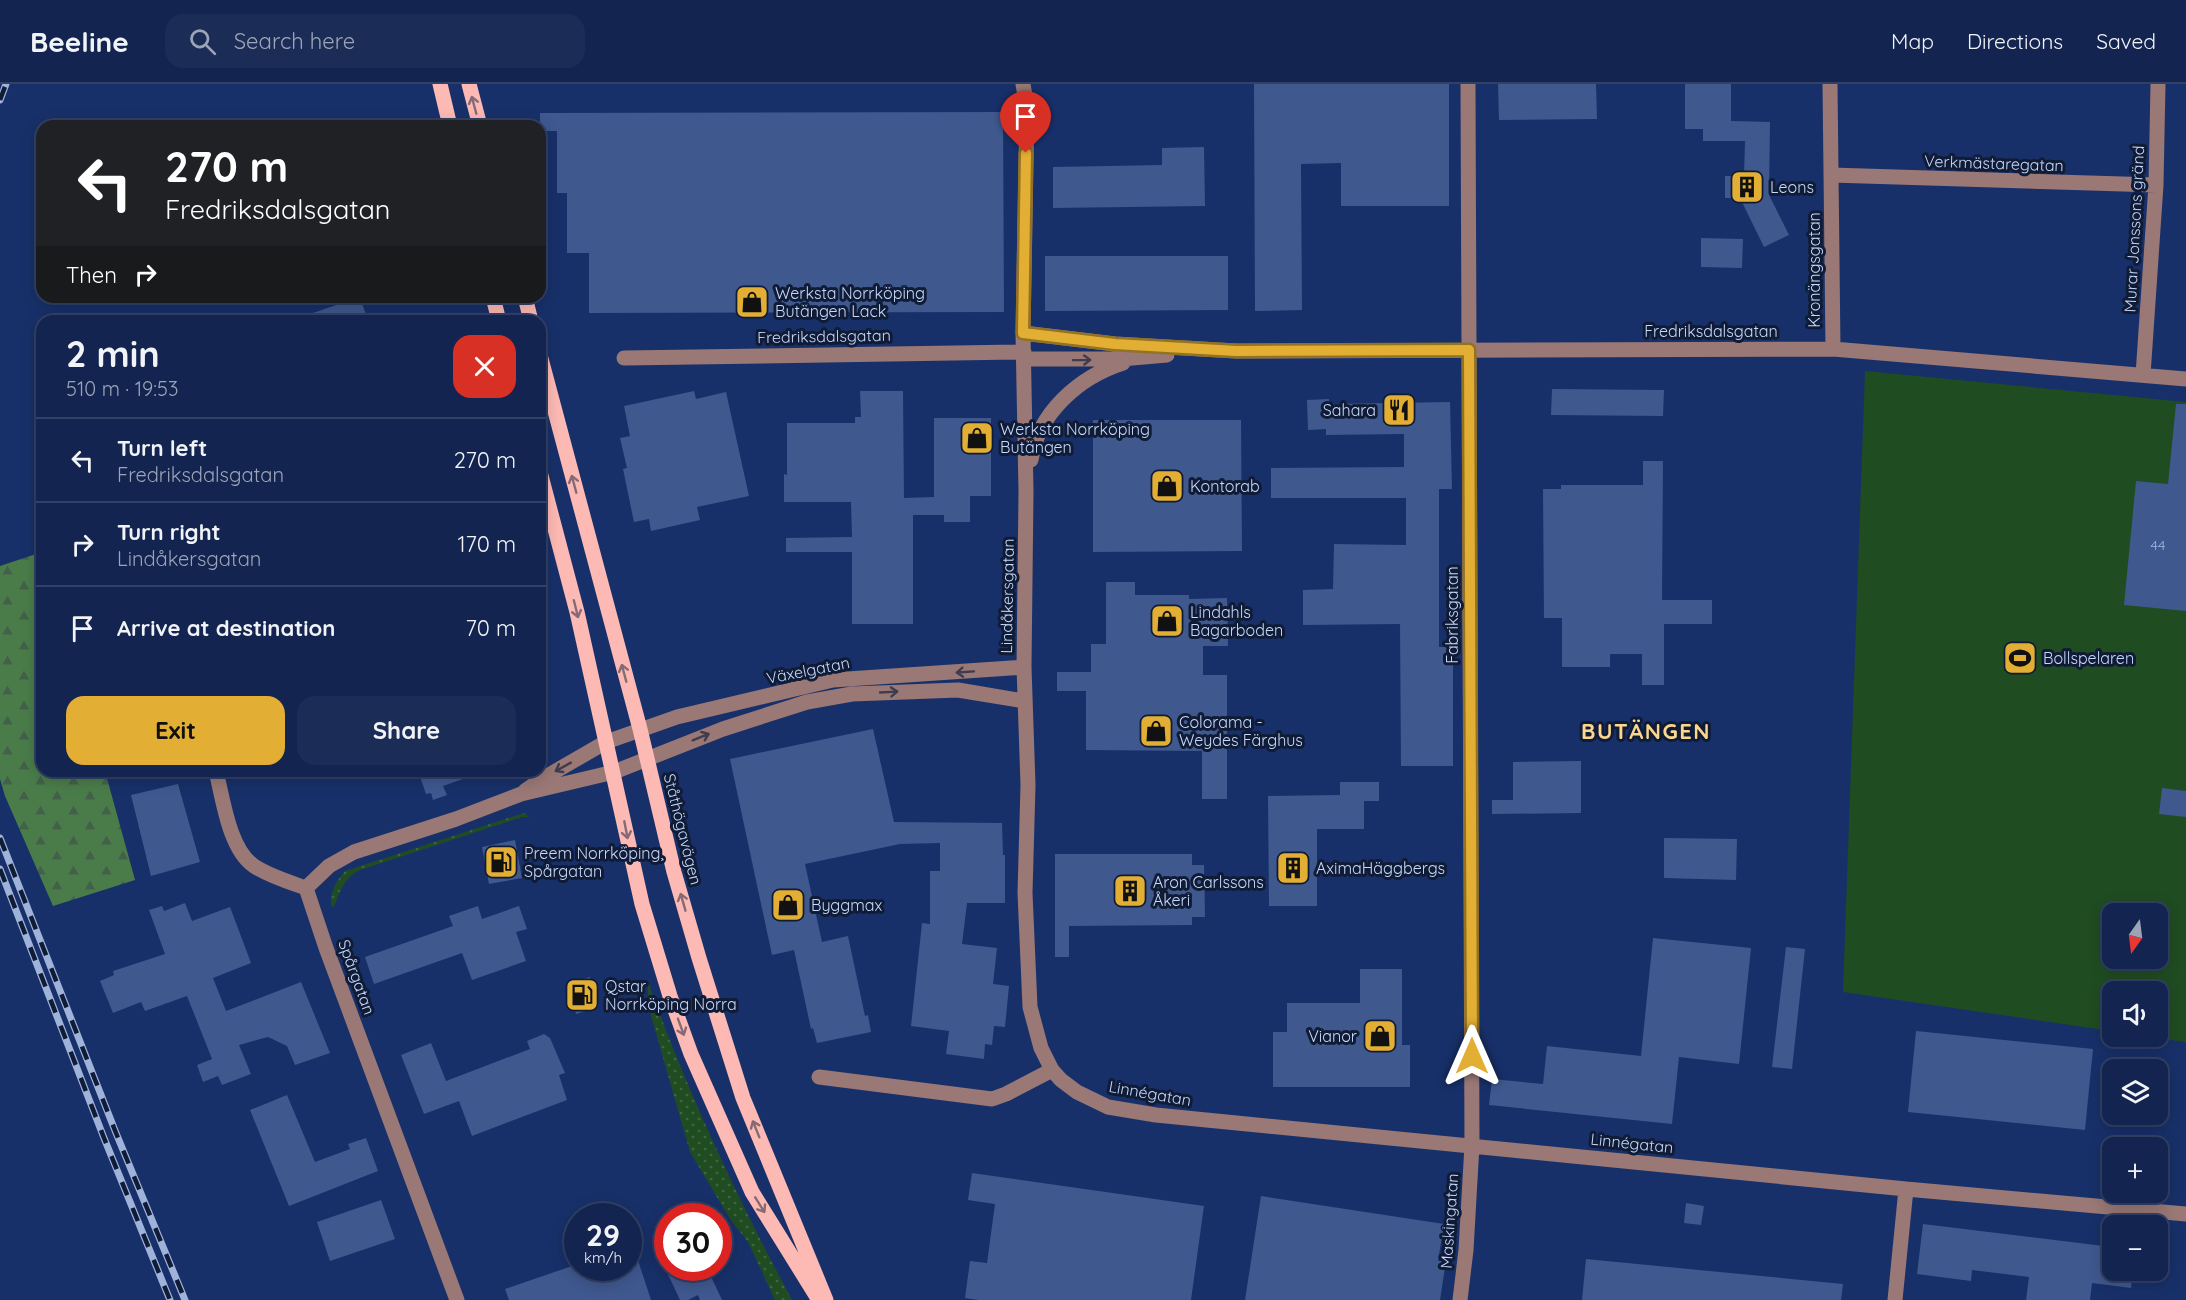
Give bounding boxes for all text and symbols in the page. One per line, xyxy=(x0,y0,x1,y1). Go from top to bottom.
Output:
search box xyxy=(165,14,585,68)
text: Beeline xyxy=(30,24,129,59)
icon: search xyxy=(186,25,219,58)
text: Search here xyxy=(234,27,355,55)
text: Map xyxy=(1891,28,1934,54)
text: Directions xyxy=(1967,28,2063,54)
text: Saved xyxy=(2096,28,2156,54)
pin xyxy=(1000,91,1051,153)
one-way arrow xyxy=(468,96,480,115)
icon: arrive xyxy=(1009,100,1042,133)
text: 270 m xyxy=(165,140,288,193)
icon: left xyxy=(66,144,144,222)
street label: Murar Jonssons gränd xyxy=(2120,145,2148,313)
street label: Verkmästaregatan xyxy=(1924,151,2064,175)
building icon: Leons xyxy=(1729,169,1765,205)
place label: Leons xyxy=(1770,177,1814,197)
text: Fredriksdalsgatan xyxy=(165,192,390,226)
street label: Kronängsgatan xyxy=(1804,212,1824,328)
icon: right xyxy=(129,258,162,291)
text: Then xyxy=(66,261,117,289)
place label: Werksta Norrköping Butängen Lack xyxy=(775,283,925,321)
shop icon: Werksta Norrköping Butängen Lack xyxy=(734,284,770,320)
street label: Fredriksdalsgatan xyxy=(1644,321,1778,341)
street label: Fredriksdalsgatan xyxy=(757,325,891,347)
text: 2 min xyxy=(66,331,160,376)
button: close xyxy=(453,335,516,398)
one-way arrow xyxy=(1072,354,1092,366)
text: 510 m · 19:53 xyxy=(66,376,178,401)
restaurant icon: Sahara xyxy=(1381,392,1417,428)
place label: Sahara xyxy=(1323,400,1376,420)
place label: Werksta Norrköping Butängen xyxy=(1000,419,1150,457)
shop icon: Werksta Norrköping Butängen xyxy=(959,420,995,456)
text: Turn left xyxy=(117,434,207,462)
icon: left xyxy=(66,444,99,477)
text: 270 m xyxy=(454,446,516,474)
text: Fredriksdalsgatan xyxy=(117,462,284,487)
shop icon: Kontorab xyxy=(1149,468,1185,504)
one-way arrow xyxy=(568,475,579,494)
place label: Kontorab xyxy=(1190,476,1260,496)
text: Turn right xyxy=(117,518,221,546)
icon: right xyxy=(66,528,99,561)
text: 170 m xyxy=(457,530,516,558)
house number: 44 xyxy=(2151,536,2165,554)
street label: Lindåkersgatan xyxy=(996,538,1018,654)
text: Lindåkersgatan xyxy=(117,546,261,571)
street label: Fabriksgatan xyxy=(1442,566,1462,664)
one-way arrow xyxy=(570,599,582,618)
place label: Lindahls Bagarboden xyxy=(1190,602,1283,640)
shop icon: Lindahls Bagarboden xyxy=(1149,603,1185,639)
icon: arrive xyxy=(66,612,99,645)
text: Arrive at destination xyxy=(117,614,335,642)
text: 70 m xyxy=(466,614,516,642)
sports icon: Bollspelaren xyxy=(2002,640,2038,676)
place label: Bollspelaren xyxy=(2043,648,2134,668)
street label: Växelgatan xyxy=(765,652,851,688)
one-way arrow xyxy=(618,664,630,683)
one-way arrow xyxy=(956,667,976,678)
one-way arrow xyxy=(879,686,899,697)
button: Exit xyxy=(66,696,285,765)
button: Share xyxy=(297,696,516,765)
place label: Colorama - Weydes Färghus xyxy=(1179,712,1303,750)
shop icon: Colorama - Weydes Färghus xyxy=(1138,713,1174,749)
district label: BUTÄNGEN xyxy=(1581,717,1711,745)
one-way arrow xyxy=(691,731,710,742)
one-way arrow xyxy=(555,761,572,773)
street label: Ståthögavägen xyxy=(660,771,706,887)
one-way arrow xyxy=(620,820,632,839)
place label: Preem Norrköping, Spårgatan xyxy=(524,843,664,881)
fuel station icon: Preem Norrköping, Spårgatan xyxy=(483,844,519,880)
building icon: AximaHäggbergs xyxy=(1275,850,1311,886)
place label: AximaHäggbergs xyxy=(1316,858,1445,878)
place label: Aron Carlssons Åkeri xyxy=(1153,872,1264,910)
building icon: Aron Carlssons Åkeri xyxy=(1112,873,1148,909)
shop icon: Byggmax xyxy=(770,887,806,923)
one-way arrow xyxy=(677,893,688,912)
place label: Byggmax xyxy=(811,895,883,915)
north arrow xyxy=(2102,903,2168,969)
map controls xyxy=(2102,903,2168,1281)
street label: Spårgatan xyxy=(334,937,380,1017)
place label: Qstar Norrköping Norra xyxy=(605,976,737,1014)
fuel station icon: Qstar Norrköping Norra xyxy=(564,977,600,1013)
button: sound xyxy=(2102,981,2168,1047)
one-way arrow xyxy=(677,1017,688,1036)
shop icon: Vianor xyxy=(1362,1018,1398,1054)
position arrow xyxy=(1440,1024,1504,1088)
place label: Vianor xyxy=(1308,1026,1357,1046)
button: layers xyxy=(2102,1059,2168,1125)
street label: Linnégatan xyxy=(1107,1076,1193,1110)
one-way arrow xyxy=(750,1121,761,1139)
street label: Linnégatan xyxy=(1589,1129,1675,1157)
button: + xyxy=(2102,1137,2168,1203)
street label: Maskingatan xyxy=(1436,1173,1462,1269)
one-way arrow xyxy=(754,1196,766,1213)
speed limit sign: 30 xyxy=(654,1203,732,1281)
button: − xyxy=(2102,1215,2168,1281)
text: 29 xyxy=(586,1216,620,1254)
text: km/h xyxy=(584,1248,622,1267)

